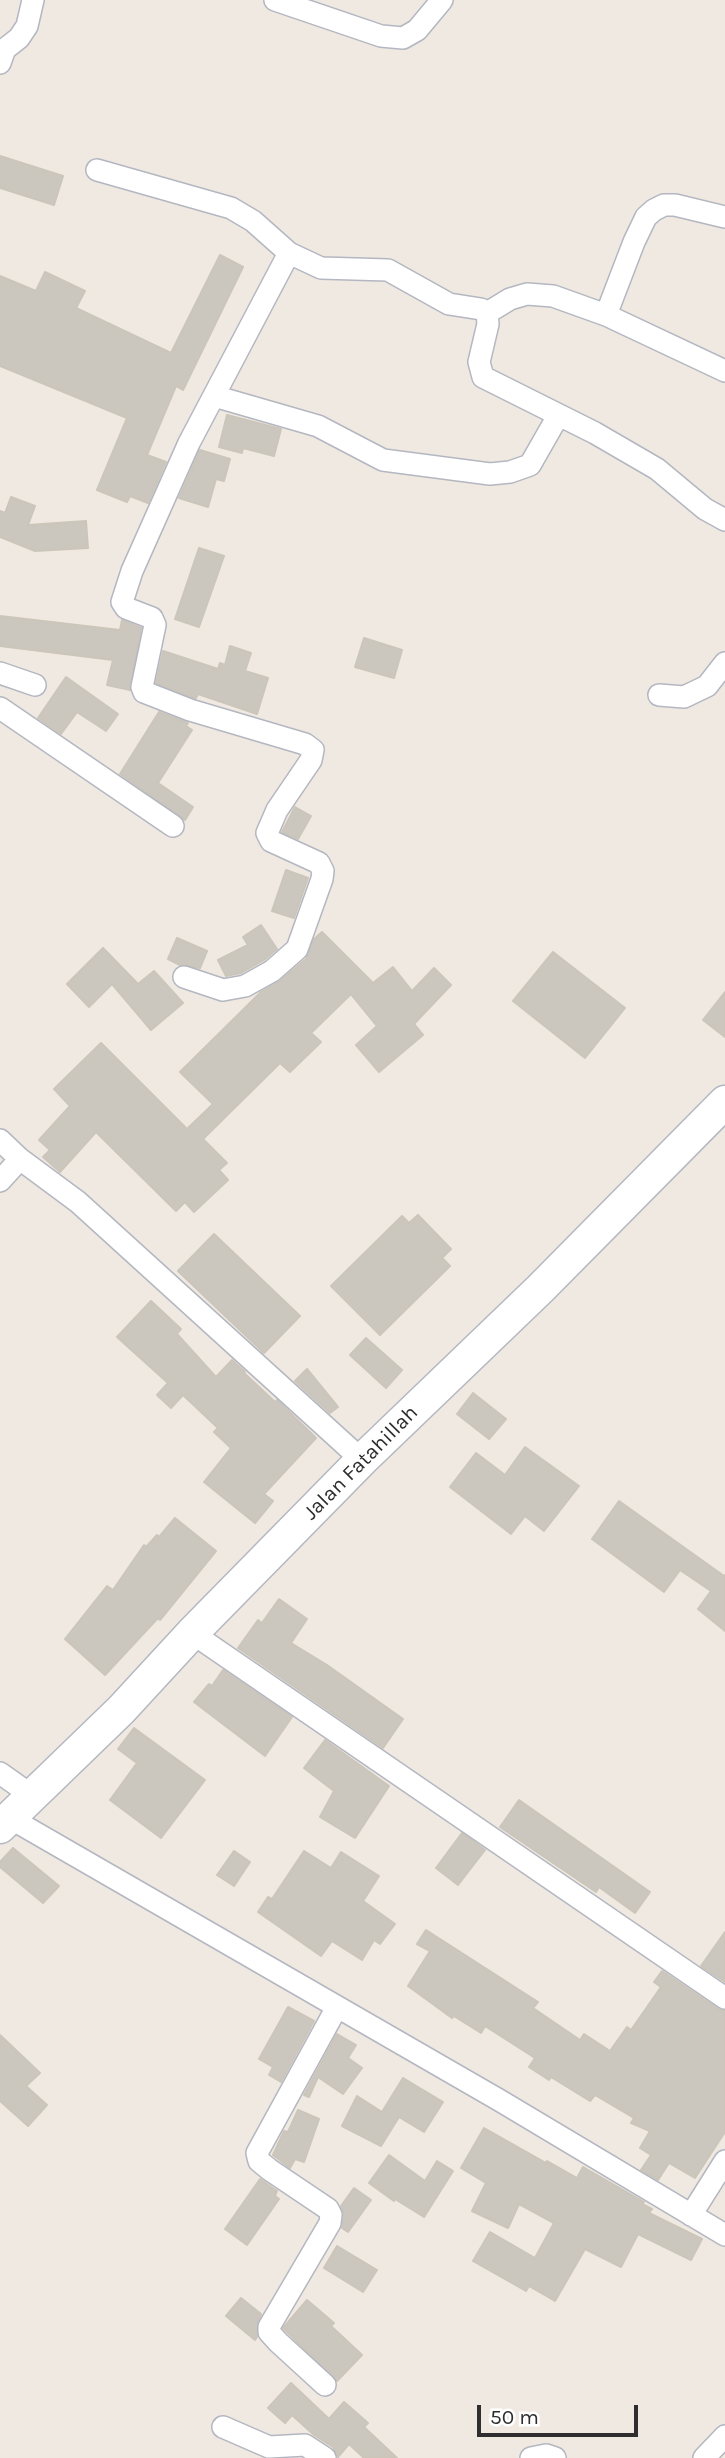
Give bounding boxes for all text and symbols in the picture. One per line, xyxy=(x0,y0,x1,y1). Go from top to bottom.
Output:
street label: Jalan Fatahillah xyxy=(298,1400,424,1526)
scale bar xyxy=(480,2392,641,2436)
text: 50 m xyxy=(490,2405,539,2429)

